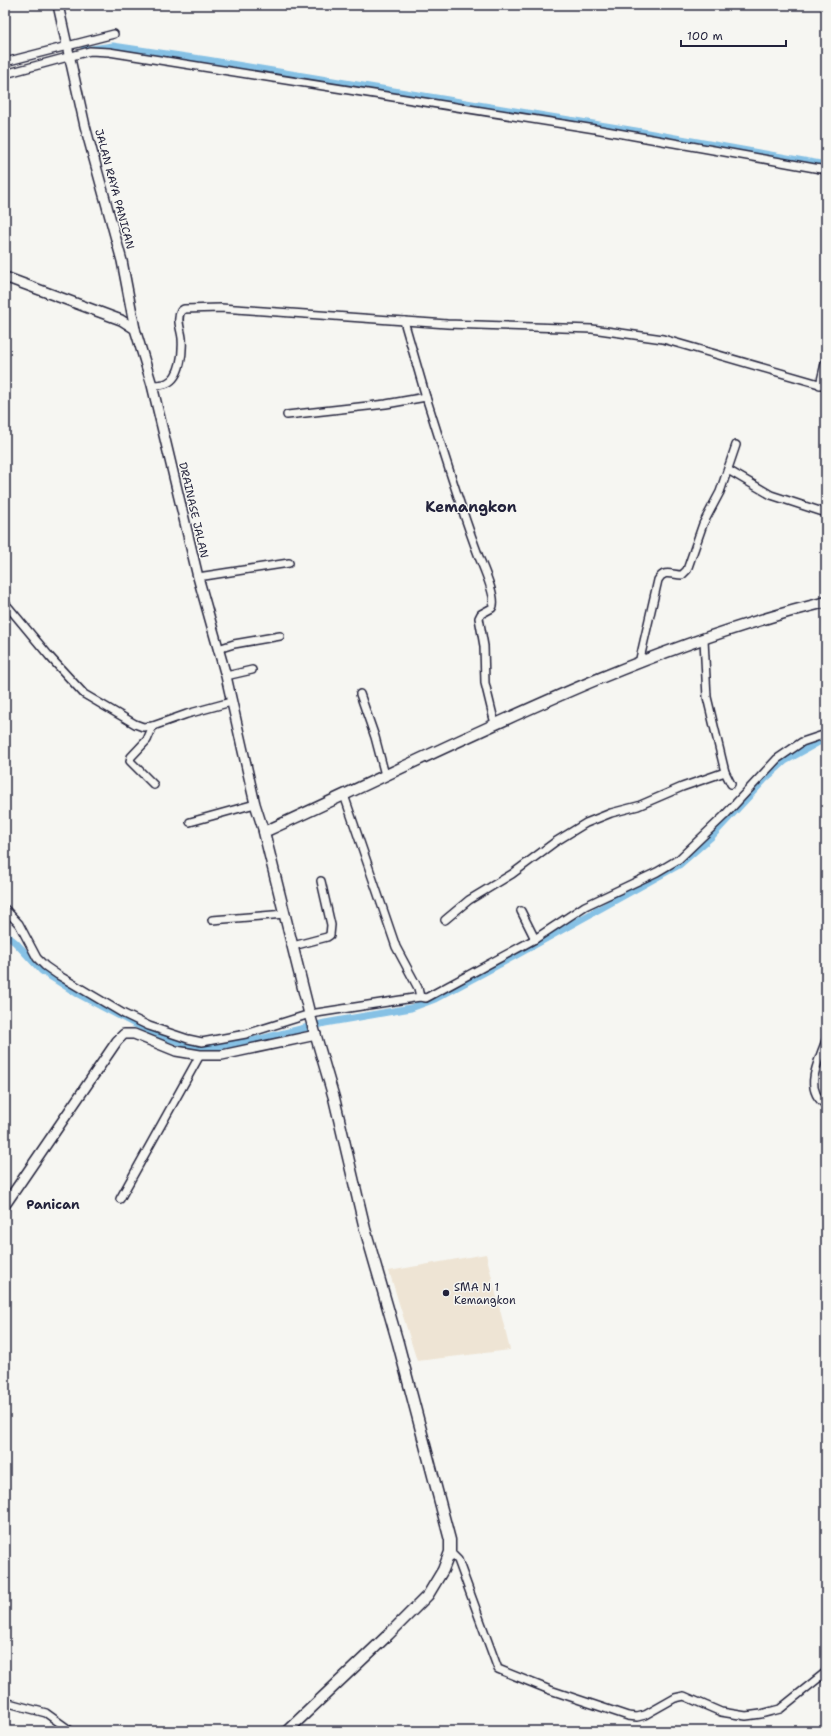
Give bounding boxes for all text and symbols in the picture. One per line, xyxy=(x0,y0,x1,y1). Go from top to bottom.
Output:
scale bar xyxy=(681,22,786,48)
text: 100 m xyxy=(687,28,723,44)
street label: JALAN RAYA PANICAN xyxy=(91,127,138,251)
street label: DRAINASE JALAN xyxy=(175,461,212,560)
district label: Kemangkon xyxy=(425,497,517,517)
district label: Panican xyxy=(26,1196,80,1213)
place label: SMA N 1 Kemangkon xyxy=(454,1280,516,1308)
marker: SMA N 1 Kemangkon xyxy=(441,1288,451,1298)

